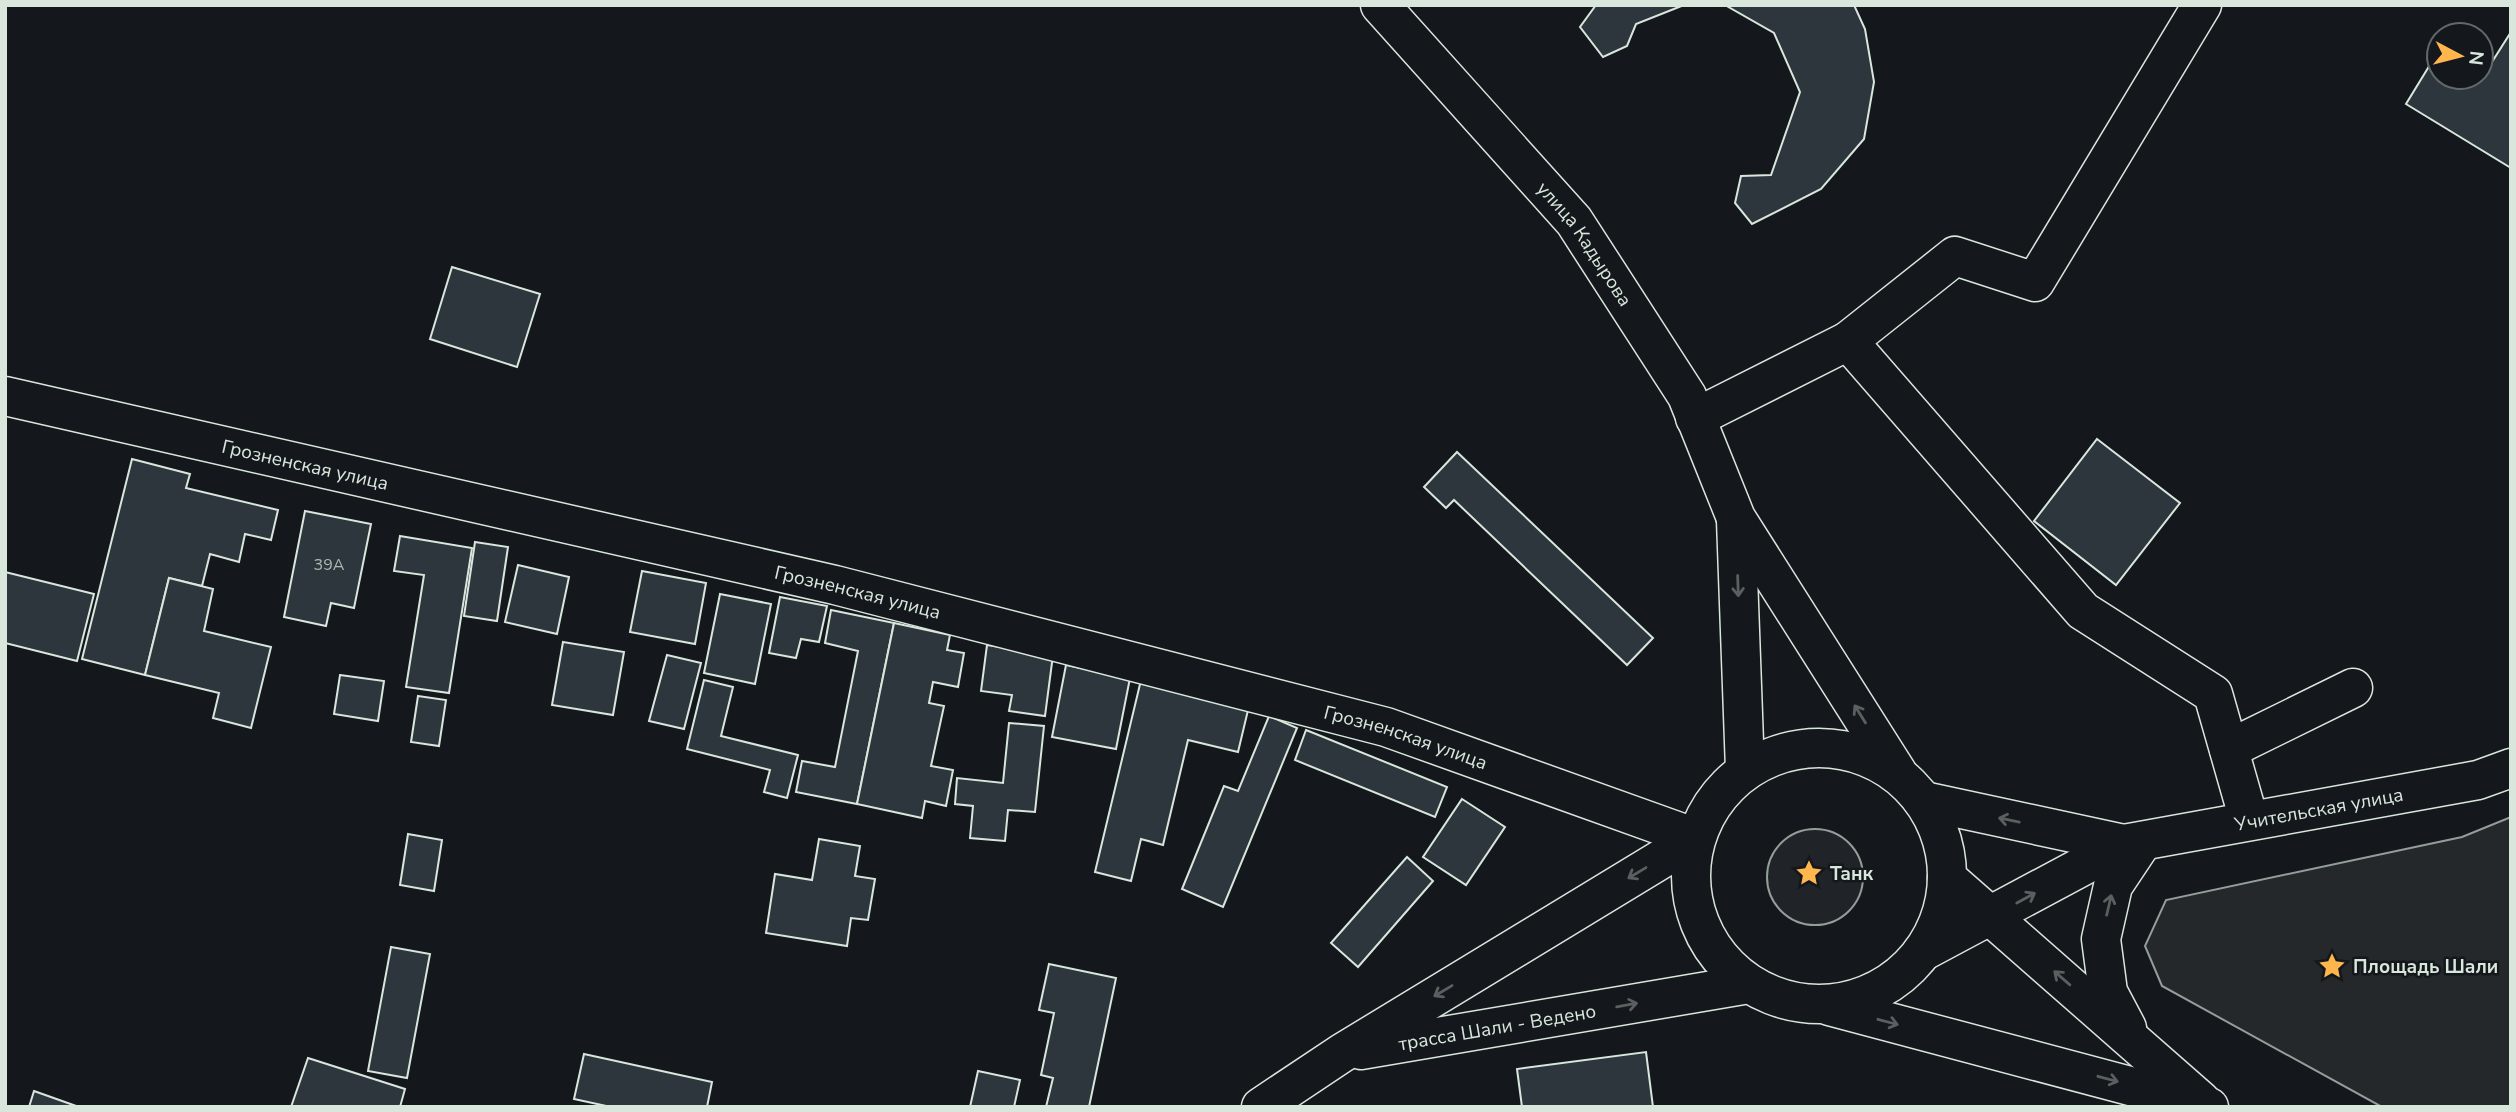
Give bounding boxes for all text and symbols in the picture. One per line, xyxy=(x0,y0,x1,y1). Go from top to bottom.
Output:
north arrow xyxy=(2425,21,2495,91)
text: N xyxy=(2462,49,2490,67)
street label: улица Кадырова xyxy=(1531,176,1638,312)
street label: Грозненская улица xyxy=(219,434,391,497)
house number: 39А xyxy=(314,554,345,576)
street label: Грозненская улица xyxy=(772,560,943,626)
one-way arrow xyxy=(1732,574,1745,597)
street label: Грозненская улица xyxy=(1321,700,1491,776)
one-way arrow xyxy=(1853,705,1867,725)
street label: Учительская улица xyxy=(2231,782,2405,838)
one-way arrow xyxy=(1998,812,2021,826)
place icon: Танк xyxy=(1794,858,1824,888)
place label: Танк xyxy=(1830,861,1874,887)
one-way arrow xyxy=(1628,866,1648,880)
one-way arrow xyxy=(2016,891,2036,905)
one-way arrow xyxy=(2102,894,2116,917)
place icon: Площадь Шали xyxy=(2317,951,2347,981)
place label: Площадь Шали xyxy=(2353,954,2498,980)
one-way arrow xyxy=(2054,970,2072,986)
one-way arrow xyxy=(1433,985,1453,999)
street label: трасса Шали - Ведено xyxy=(1397,998,1598,1057)
one-way arrow xyxy=(1615,998,1638,1011)
one-way arrow xyxy=(1876,1016,1899,1029)
one-way arrow xyxy=(2097,1074,2119,1087)

